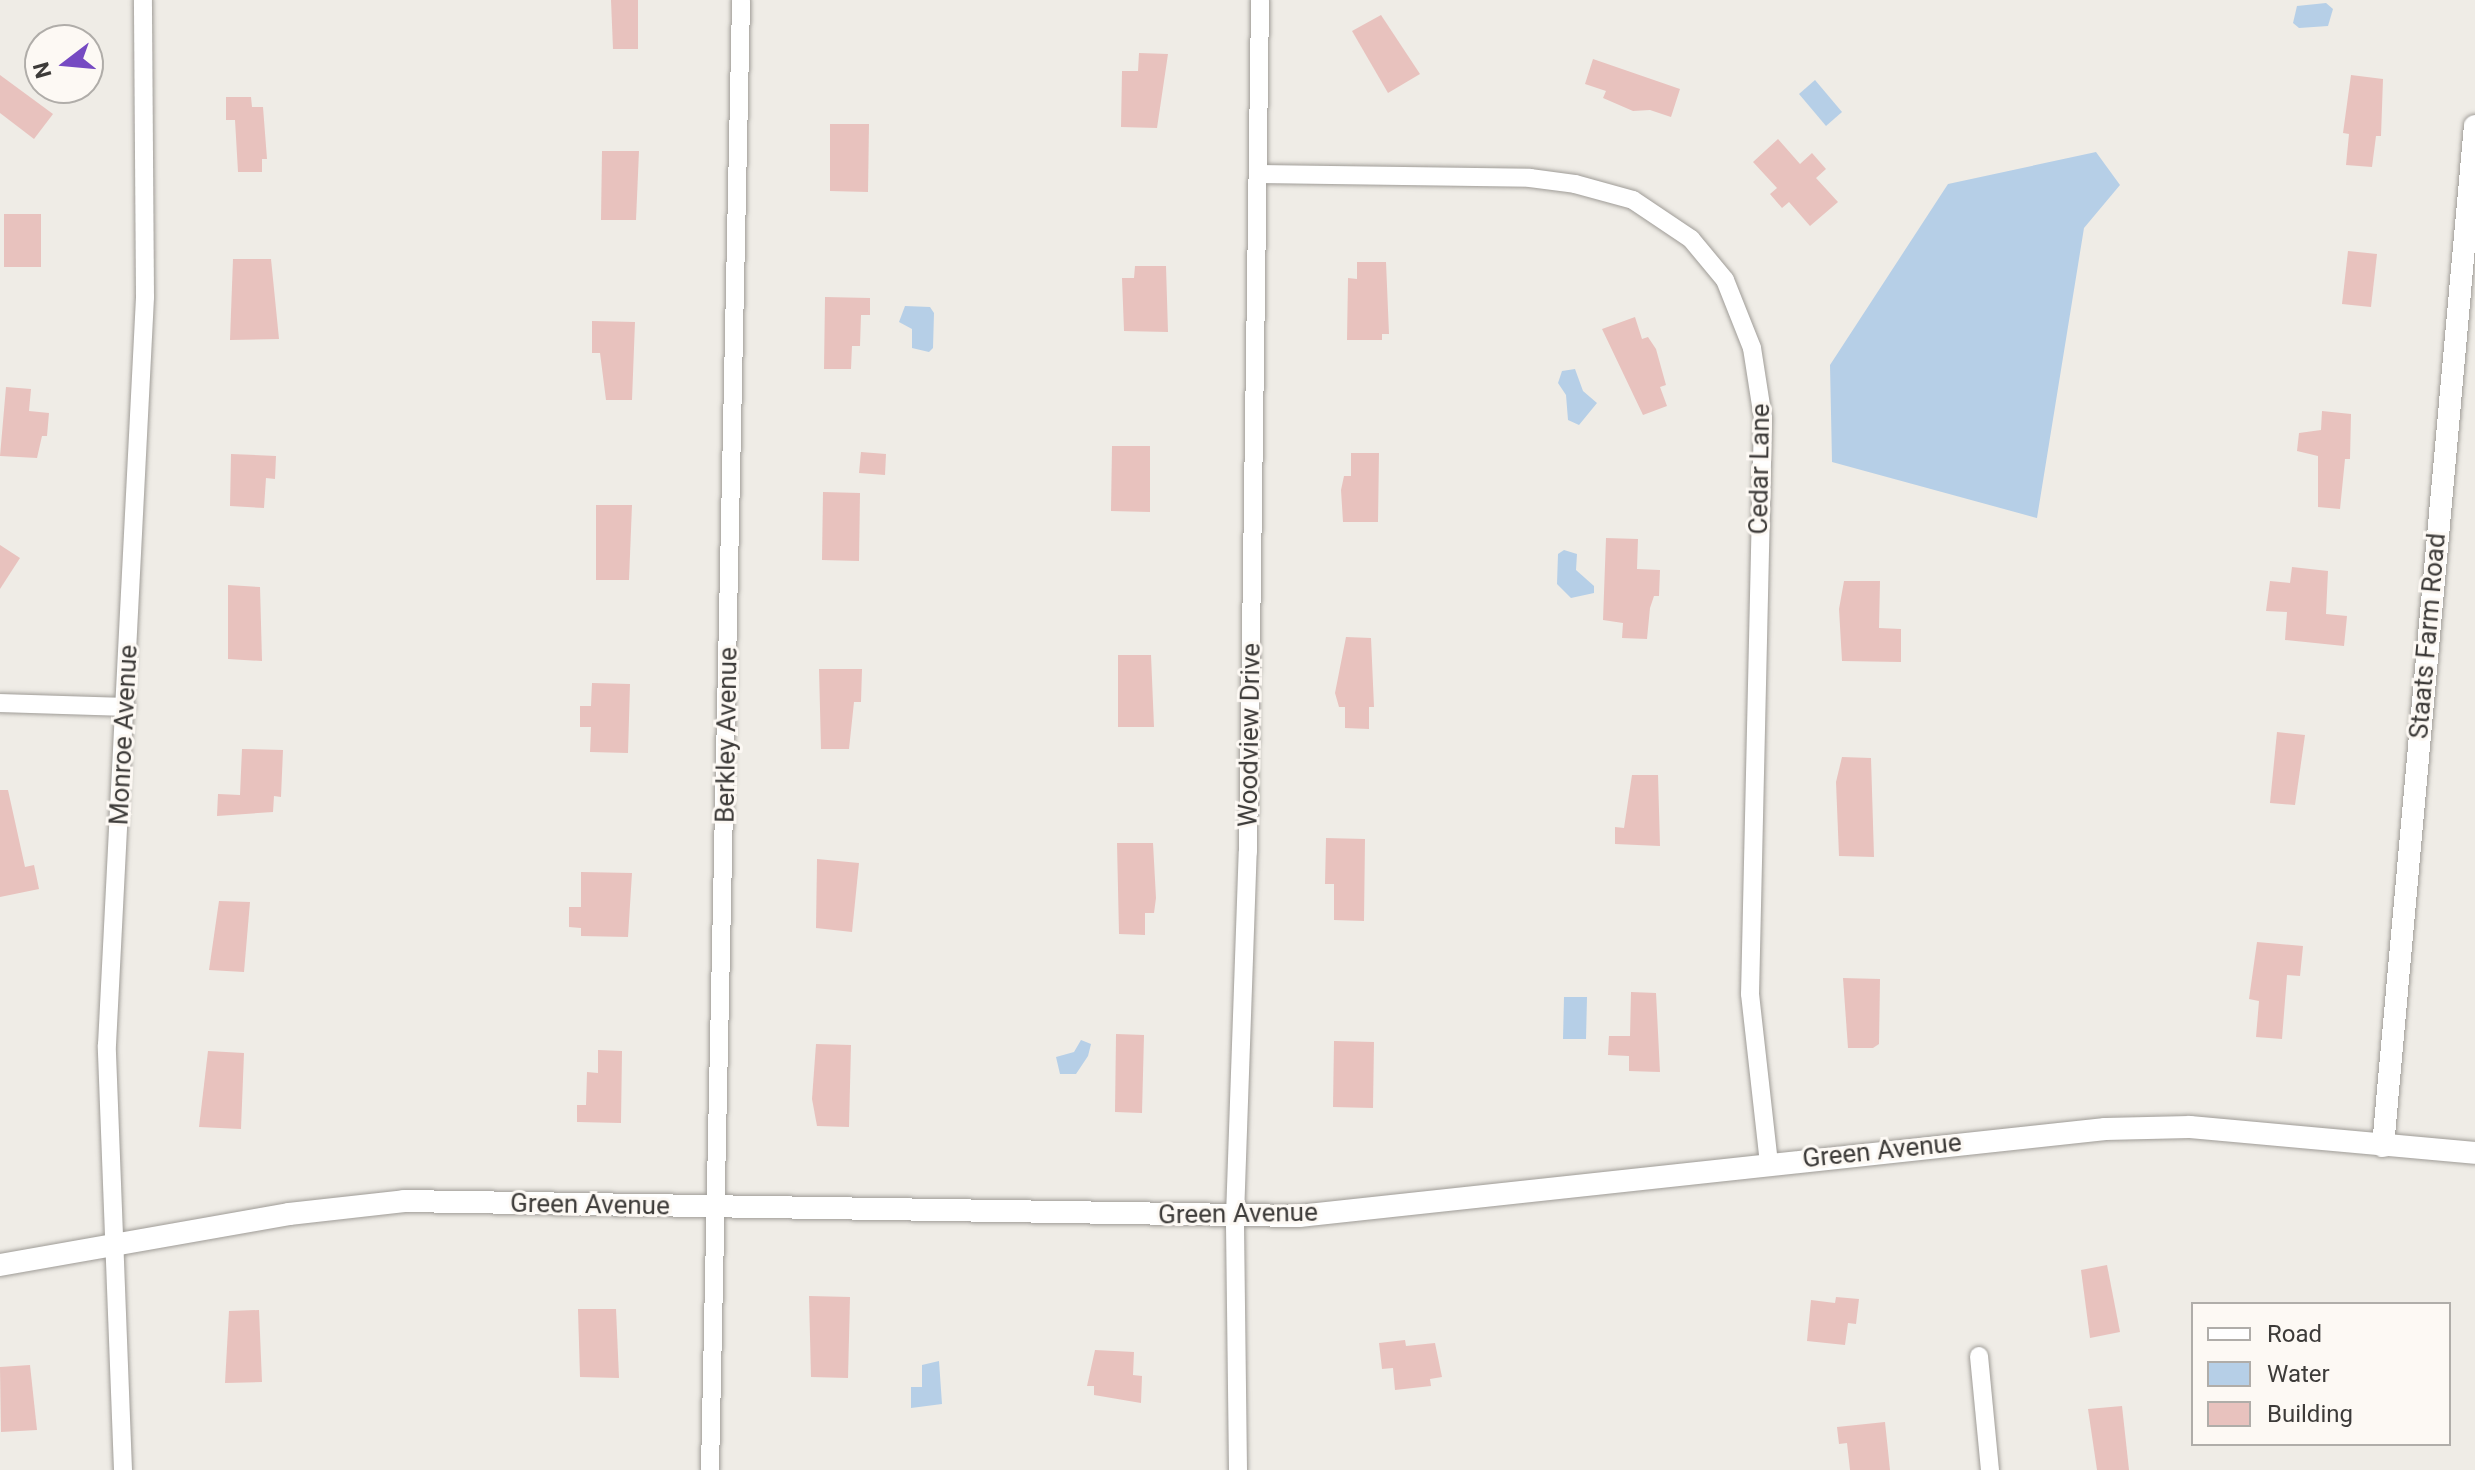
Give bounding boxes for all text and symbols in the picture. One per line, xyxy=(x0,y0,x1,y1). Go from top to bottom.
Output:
north arrow xyxy=(24,24,104,104)
text: N xyxy=(28,59,57,81)
street label: Cedar Lane xyxy=(1743,403,1777,535)
street label: Staats Farm Road xyxy=(2403,532,2453,740)
street label: Woodview Drive xyxy=(1233,643,1267,827)
street label: Monroe Avenue xyxy=(104,644,144,826)
street label: Berkley Avenue xyxy=(710,647,744,823)
street label: Green Avenue xyxy=(1801,1127,1963,1175)
street label: Green Avenue xyxy=(510,1188,670,1222)
street label: Green Avenue xyxy=(1158,1197,1318,1231)
legend xyxy=(2191,1302,2451,1446)
text: Road xyxy=(2267,1320,2322,1348)
text: Water xyxy=(2267,1360,2330,1388)
text: Building xyxy=(2267,1400,2353,1428)

